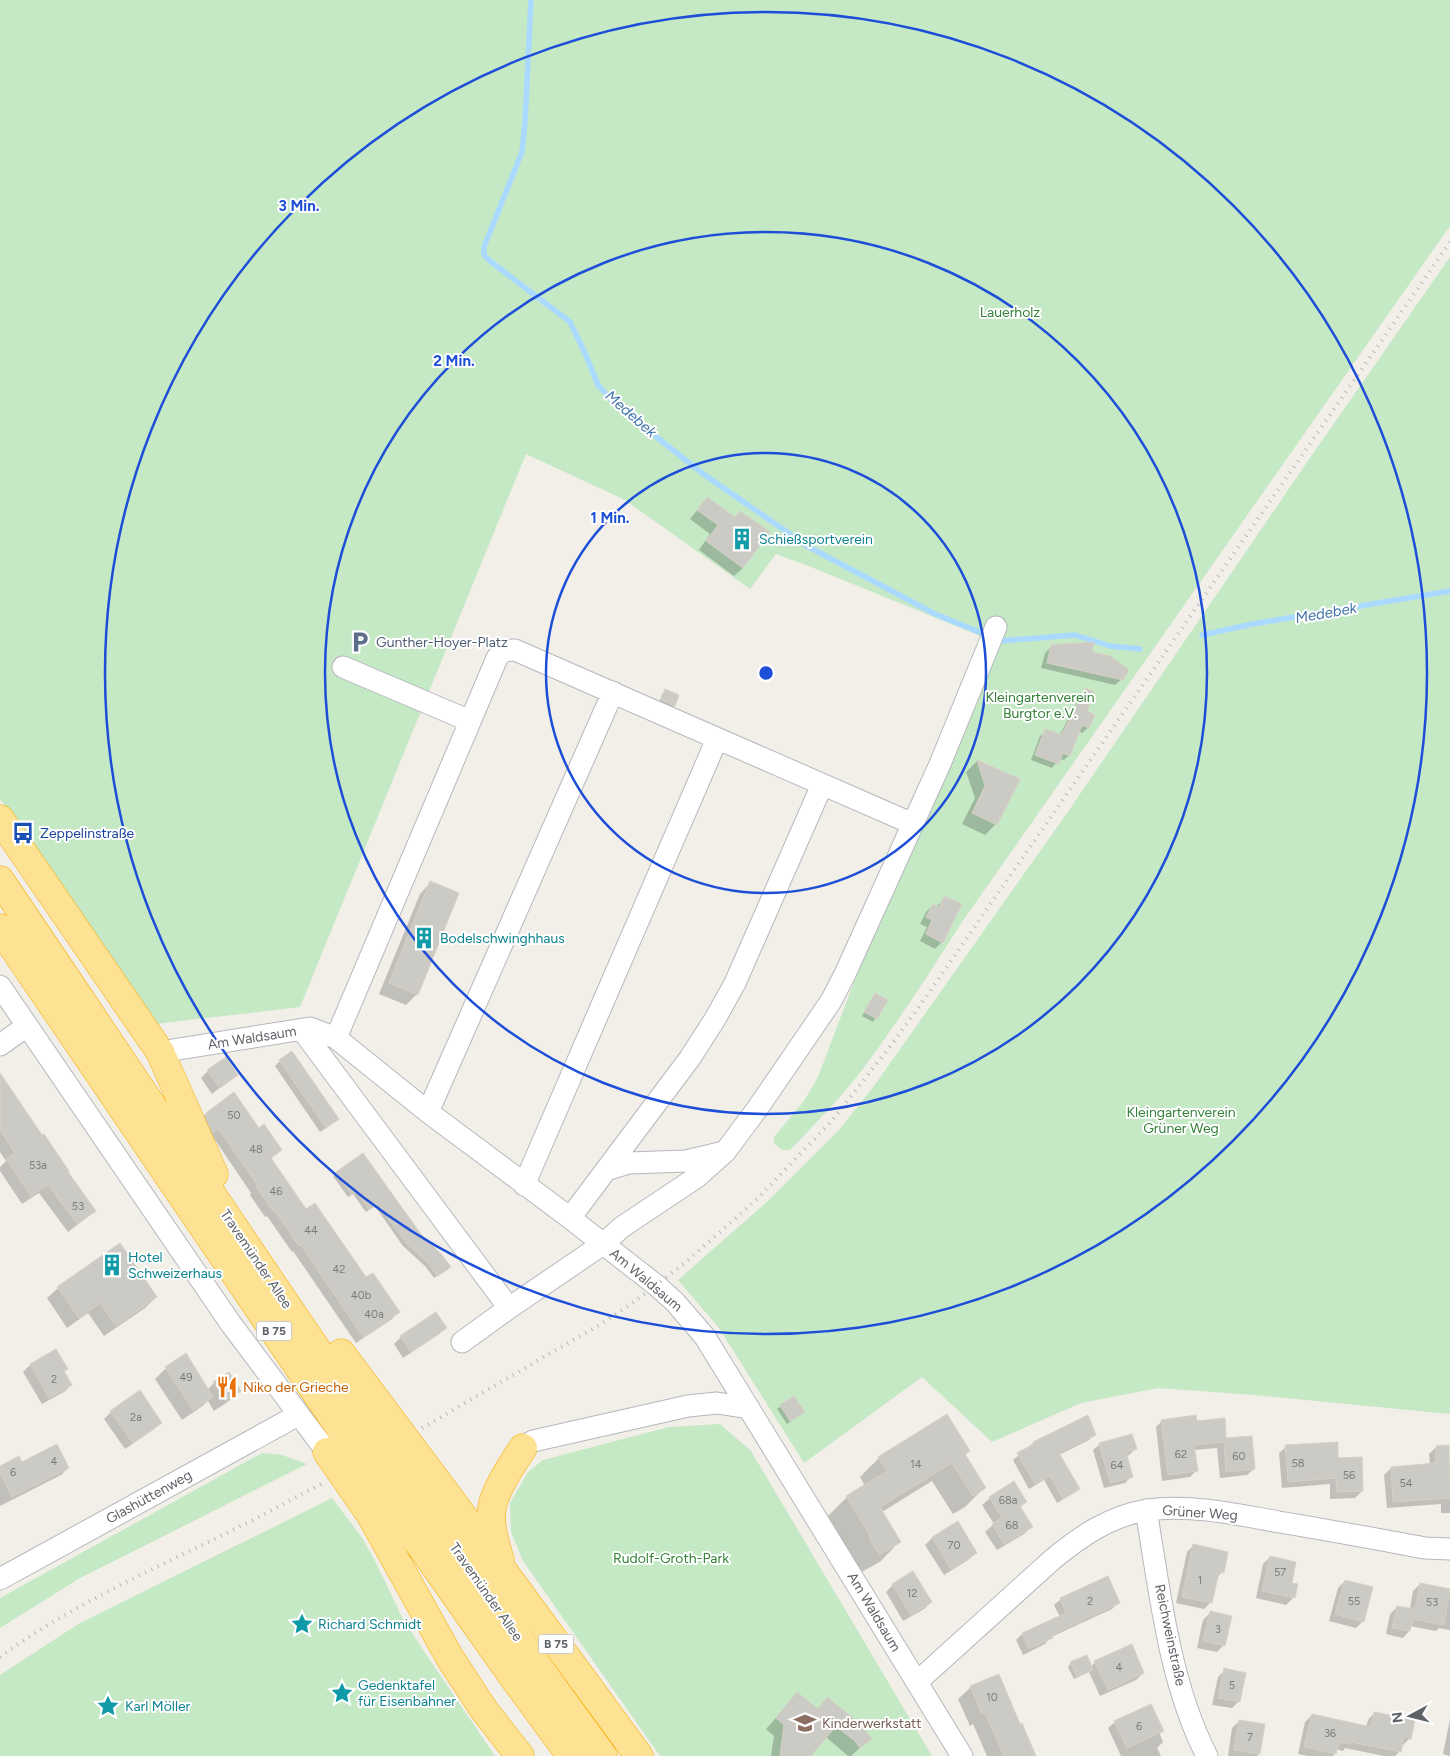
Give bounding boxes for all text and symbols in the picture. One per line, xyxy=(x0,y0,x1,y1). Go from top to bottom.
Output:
text: 3 Min. xyxy=(279,197,320,215)
park label: Lauerholz xyxy=(980,304,1040,321)
text: 2 Min. xyxy=(433,352,475,370)
water label: Medebek xyxy=(602,387,661,442)
text: 1 Min. xyxy=(591,509,630,527)
building icon: Schießsportverein xyxy=(729,526,755,552)
place label: Schießsportverein xyxy=(759,531,873,548)
water label: Medebek xyxy=(1294,599,1359,627)
parking icon: Gunther-Hoyer-Platz xyxy=(347,629,373,655)
place label: Gunther-Hoyer-Platz xyxy=(376,634,508,651)
centre of rings xyxy=(757,664,775,682)
park label: Kleingartenverein Burgtor e.V. xyxy=(985,689,1095,722)
bus stop icon: Zeppelinstraße xyxy=(10,820,36,846)
place label: Zeppelinstraße xyxy=(40,825,135,842)
building icon: Bodelschwinghhaus xyxy=(411,925,437,951)
place label: Bodelschwinghhaus xyxy=(440,930,565,947)
street label: Am Waldsaum xyxy=(206,1023,298,1053)
park label: Kleingartenverein Grüner Weg xyxy=(1126,1104,1236,1137)
house number: 50 xyxy=(227,1109,241,1122)
house number: 48 xyxy=(249,1143,263,1156)
house number: 53a xyxy=(29,1159,47,1172)
house number: 46 xyxy=(269,1185,283,1198)
house number: 53 xyxy=(72,1200,84,1213)
street label: Travemünder Allee xyxy=(216,1206,296,1312)
house number: 44 xyxy=(304,1224,318,1237)
street label: Am Waldsaum xyxy=(606,1245,686,1315)
place label: Hotel Schweizerhaus xyxy=(128,1249,222,1282)
building icon: Hotel Schweizerhaus xyxy=(99,1252,125,1278)
house number: 42 xyxy=(333,1263,345,1276)
house number: 40b xyxy=(351,1289,371,1302)
house number: 40a xyxy=(364,1308,384,1321)
road number: B 75 xyxy=(256,1322,292,1340)
house number: 49 xyxy=(179,1371,193,1384)
house number: 2 xyxy=(51,1373,57,1386)
restaurant icon: Niko der Grieche xyxy=(214,1374,240,1400)
place label: Niko der Grieche xyxy=(243,1379,349,1396)
house number: 2a xyxy=(130,1411,142,1424)
house number: 62 xyxy=(1175,1448,1187,1461)
house number: 60 xyxy=(1232,1450,1246,1463)
house number: 4 xyxy=(51,1455,58,1468)
house number: 58 xyxy=(1291,1457,1305,1470)
house number: 14 xyxy=(910,1458,922,1471)
house number: 64 xyxy=(1110,1459,1124,1472)
house number: 6 xyxy=(10,1466,16,1479)
street label: Glashüttenweg xyxy=(103,1466,195,1528)
house number: 56 xyxy=(1343,1469,1355,1482)
house number: 54 xyxy=(1399,1477,1413,1490)
house number: 68a xyxy=(999,1494,1017,1507)
street label: Grüner Weg xyxy=(1162,1502,1238,1524)
house number: 68 xyxy=(1006,1519,1019,1532)
house number: 70 xyxy=(948,1539,960,1552)
street label: Travemünder Allee xyxy=(446,1540,526,1645)
park label: Rudolf-Groth-Park xyxy=(613,1550,729,1567)
house number: 57 xyxy=(1274,1566,1286,1579)
street label: Am Waldsaum xyxy=(844,1569,904,1655)
house number: 1 xyxy=(1198,1574,1202,1587)
street label: Reichweinstraße xyxy=(1151,1583,1189,1688)
house number: 12 xyxy=(907,1587,917,1600)
house number: 2 xyxy=(1087,1595,1093,1608)
house number: 55 xyxy=(1348,1595,1360,1608)
house number: 53 xyxy=(1426,1596,1438,1609)
place icon: Richard Schmidt xyxy=(289,1611,315,1637)
place label: Richard Schmidt xyxy=(318,1616,422,1633)
house number: 3 xyxy=(1215,1623,1221,1636)
road number: B 75 xyxy=(538,1635,574,1654)
house number: 4 xyxy=(1116,1661,1123,1674)
place label: Gedenktafel für Eisenbahner xyxy=(358,1677,456,1710)
house number: 5 xyxy=(1229,1679,1235,1692)
place icon: Gedenktafel für Eisenbahner xyxy=(329,1680,355,1706)
house number: 10 xyxy=(986,1691,998,1704)
north arrow xyxy=(1385,1691,1435,1741)
place icon: Karl Möller xyxy=(95,1693,121,1719)
place label: Karl Möller xyxy=(125,1698,191,1715)
school or university icon: Kinderwerkstatt xyxy=(792,1710,818,1736)
text: N xyxy=(1388,1711,1407,1724)
place label: Kinderwerkstatt xyxy=(822,1715,922,1732)
house number: 6 xyxy=(1136,1720,1142,1733)
house number: 36 xyxy=(1324,1727,1336,1740)
house number: 7 xyxy=(1247,1731,1253,1744)

